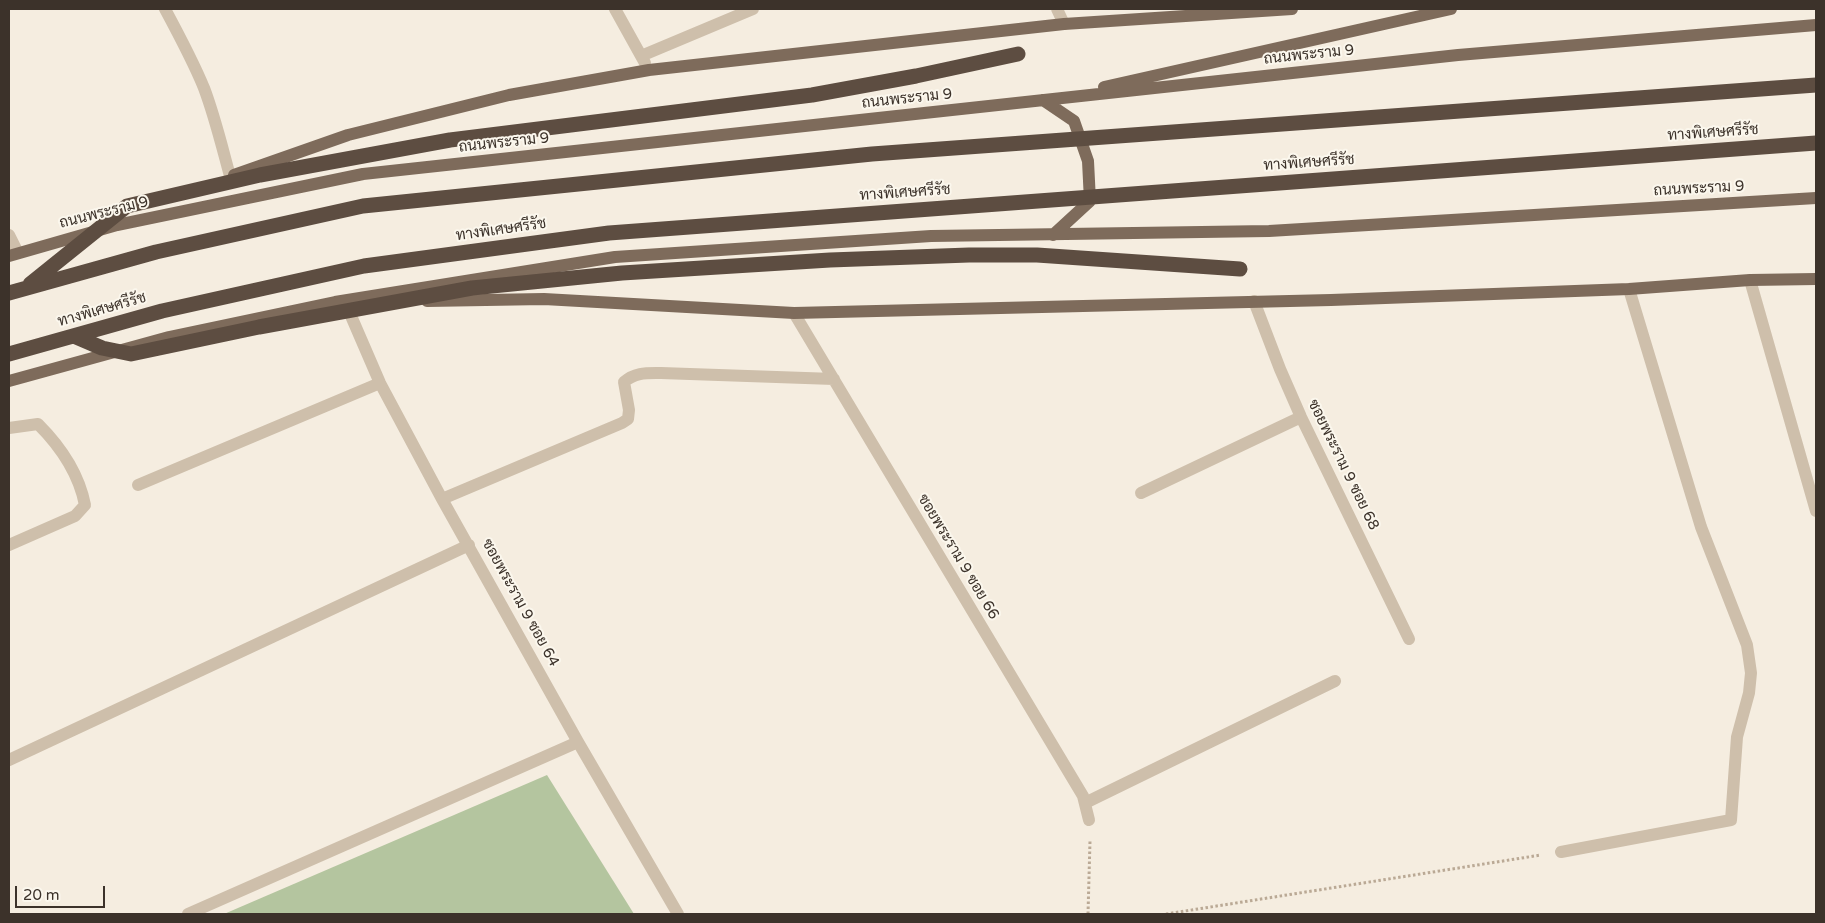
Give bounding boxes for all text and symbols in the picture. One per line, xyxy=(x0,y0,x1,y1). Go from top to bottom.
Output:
street label: ถนนพระราม 9 xyxy=(1263,41,1355,69)
street label: ถนนพระราม 9 xyxy=(861,85,953,113)
street label: ทางพิเศษศรีรัช xyxy=(1667,121,1759,145)
street label: ถนนพระราม 9 xyxy=(458,129,550,157)
street label: ทางพิเศษศรีรัช xyxy=(1263,151,1355,175)
street label: ถนนพระราม 9 xyxy=(1653,178,1745,200)
street label: ทางพิเศษศรีรัช xyxy=(859,181,951,205)
street label: ถนนพระราม 9 xyxy=(58,193,150,233)
street label: ทางพิเศษศรีรัช xyxy=(455,215,547,245)
street label: ทางพิเศษศรีรัช xyxy=(56,289,148,331)
street label: ซอยพระราม 9 ซอย 68 xyxy=(1304,397,1382,533)
street label: ซอยพระราม 9 ซอย 66 xyxy=(913,491,1003,623)
street label: ซอยพระราม 9 ซอย 64 xyxy=(477,536,563,670)
scale bar xyxy=(18,876,108,908)
text: 20 m xyxy=(23,886,60,904)

